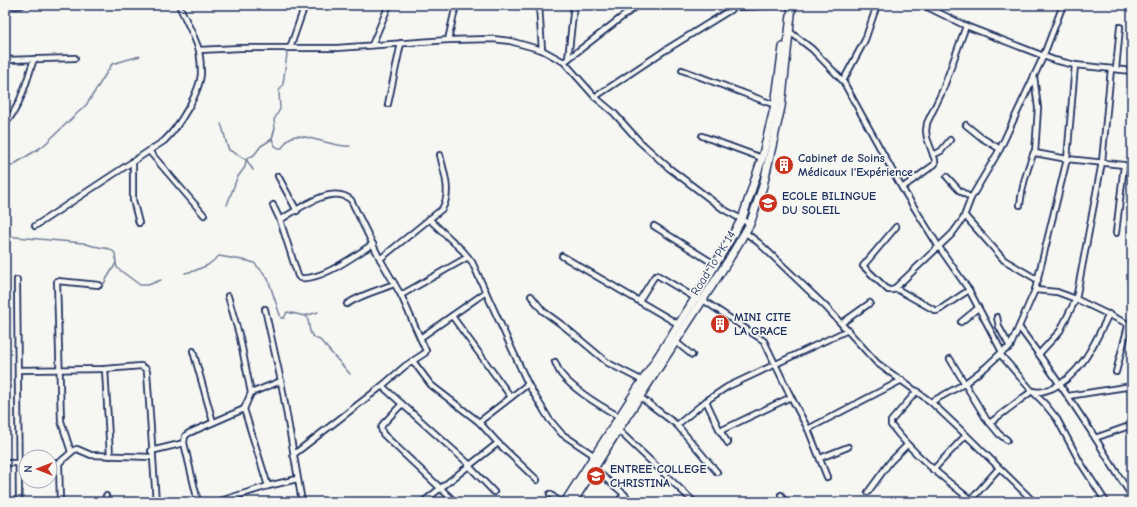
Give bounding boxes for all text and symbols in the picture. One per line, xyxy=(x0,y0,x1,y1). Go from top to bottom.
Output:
place label: Cabinet de Soins Médicaux l'Expérience xyxy=(798,151,913,179)
building icon: Cabinet de Soins Médicaux l'Expérience xyxy=(773,154,795,176)
place label: ECOLE BILINGUE DU SOLEIL xyxy=(782,189,876,217)
school or university icon: ECOLE BILINGUE DU SOLEIL xyxy=(757,192,779,214)
street label: Road To PK 14 xyxy=(688,228,738,298)
place label: MINI CITE LA GRACE xyxy=(734,310,791,338)
building icon: MINI CITE LA GRACE xyxy=(709,313,731,335)
north arrow xyxy=(18,449,58,489)
place label: ENTREE COLLEGE CHRISTINA xyxy=(610,462,707,490)
text: N xyxy=(22,465,35,473)
school or university icon: ENTREE COLLEGE CHRISTINA xyxy=(585,465,607,487)

